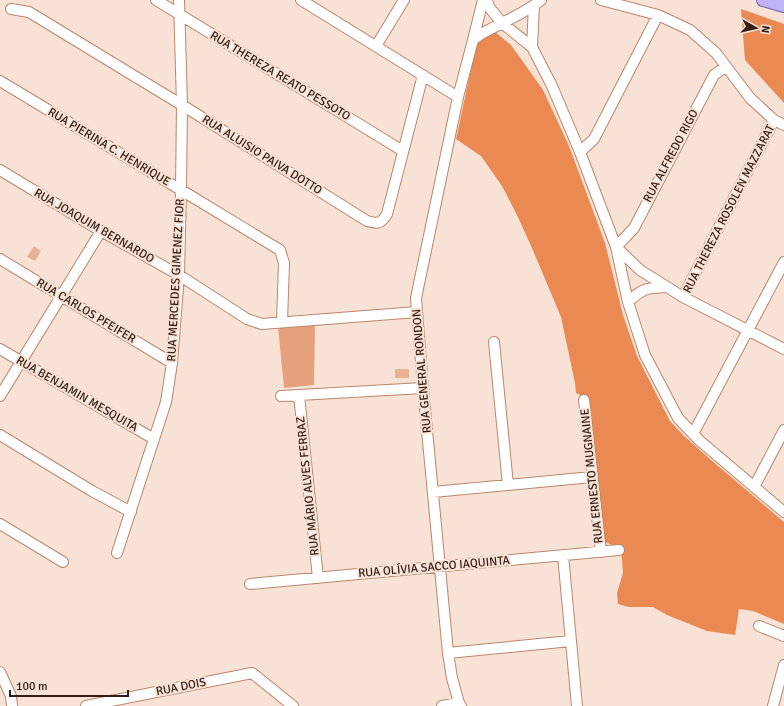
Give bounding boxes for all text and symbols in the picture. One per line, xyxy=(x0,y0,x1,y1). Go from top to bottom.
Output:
north arrow xyxy=(736,8,776,48)
text: N xyxy=(758,25,772,34)
street label: RUA THEREZA REATO PESSOTO xyxy=(207,28,353,124)
street label: RUA PIERINA C. HENRIQUE xyxy=(45,104,173,190)
street label: RUA ALFREDO RIGO xyxy=(640,107,702,205)
street label: RUA ALUISIO PAIVA DOTTO xyxy=(199,112,325,198)
street label: RUA THEREZA ROSOLEN MAZZARAT xyxy=(680,122,778,296)
street label: RUA JOAQUIM BERNARDO xyxy=(31,185,157,267)
street label: RUA MERCEDES GIMENEZ FIOR xyxy=(164,198,188,362)
street label: RUA CARLOS PFEIFER xyxy=(34,275,138,347)
street label: RUA GENERAL RONDON xyxy=(409,308,435,434)
street label: RUA BENJAMIN MESQUITA xyxy=(13,353,141,435)
street label: RUA ERNESTO MUGNAINE xyxy=(577,408,607,544)
street label: RUA MÁRIO ALVES FERRAZ xyxy=(293,415,323,556)
street label: RUA OLÍVIA SACCO IAQUINTA xyxy=(358,553,511,581)
scale bar xyxy=(10,672,128,698)
street label: RUA DOIS xyxy=(155,675,208,699)
text: 100 m xyxy=(16,679,48,694)

